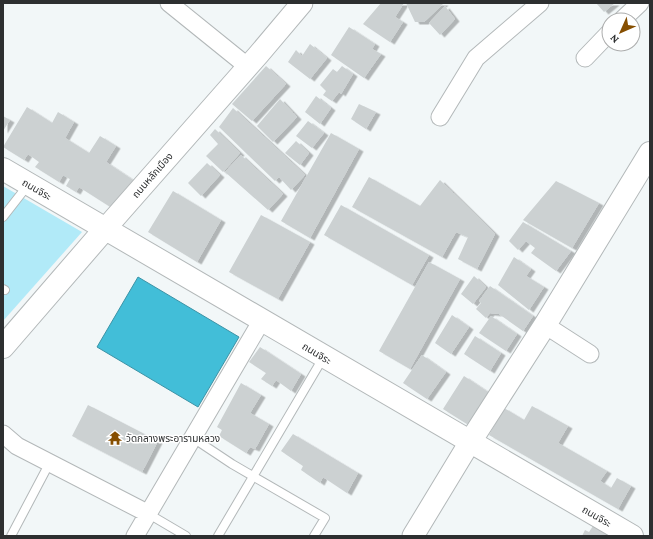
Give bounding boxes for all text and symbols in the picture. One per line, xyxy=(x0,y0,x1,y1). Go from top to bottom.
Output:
north arrow xyxy=(601,12,641,52)
text: N xyxy=(607,32,621,46)
street label: ถนนหลักเมือง xyxy=(130,151,175,200)
street label: ถนนจิระ xyxy=(20,177,53,202)
street label: ถนนจิระ xyxy=(300,341,333,366)
temple icon: วัดกลางพระอารามหลวง xyxy=(107,430,123,446)
place label: วัดกลางพระอารามหลวง xyxy=(126,433,220,444)
street label: ถนนจิระ xyxy=(580,504,613,529)

